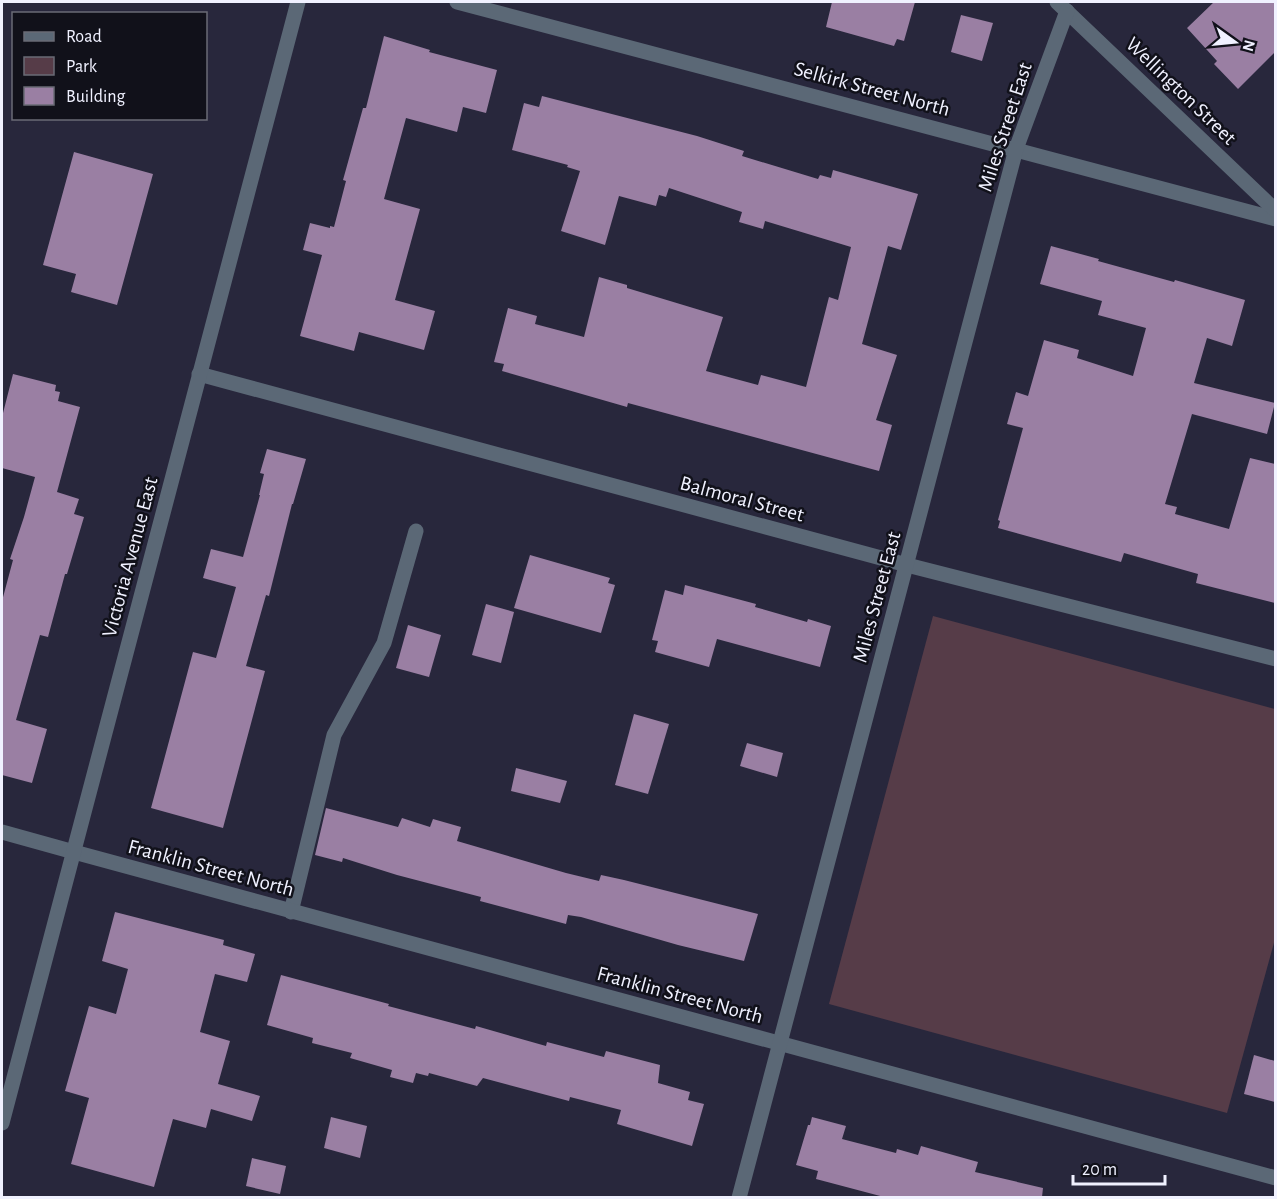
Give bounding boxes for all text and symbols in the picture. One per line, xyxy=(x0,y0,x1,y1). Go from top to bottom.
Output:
legend xyxy=(12,12,207,120)
north arrow xyxy=(1205,12,1265,72)
text: Road xyxy=(66,28,102,46)
street label: Wellington Street xyxy=(1122,33,1240,149)
text: N xyxy=(1239,38,1258,53)
text: Park xyxy=(66,58,98,76)
street label: Selkirk Street North xyxy=(792,58,952,120)
street label: Miles Street East xyxy=(974,60,1036,194)
text: Building xyxy=(66,88,126,106)
street label: Balmoral Street xyxy=(678,472,807,526)
street label: Victoria Avenue East xyxy=(98,474,162,639)
street label: Miles Street East xyxy=(849,529,905,665)
street label: Franklin Street North xyxy=(126,836,296,900)
street label: Franklin Street North xyxy=(595,963,765,1027)
scale bar xyxy=(1073,1148,1164,1186)
text: 20 m xyxy=(1082,1161,1117,1179)

